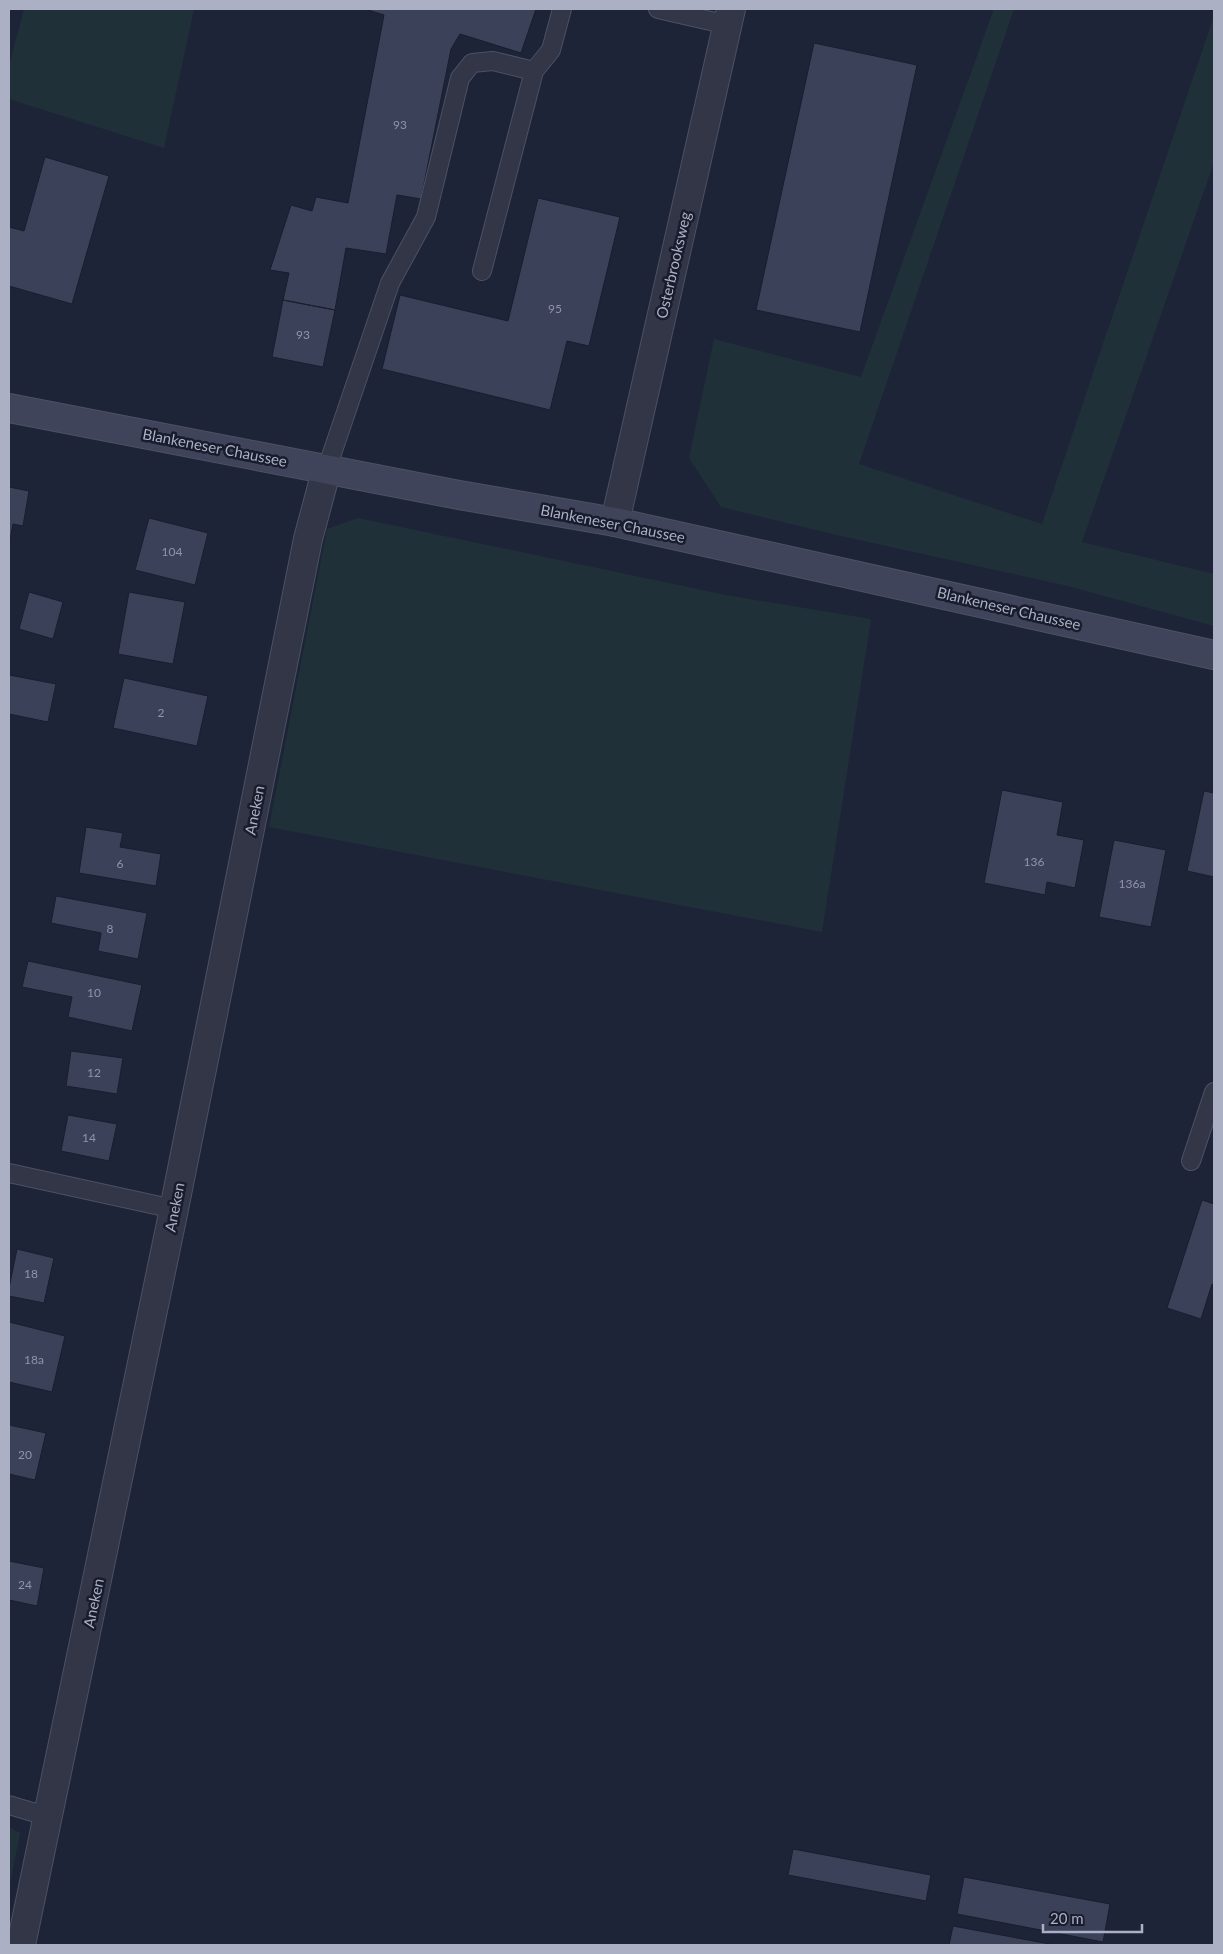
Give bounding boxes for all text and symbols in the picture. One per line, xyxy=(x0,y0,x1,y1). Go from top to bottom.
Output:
house number: 93 xyxy=(393,117,407,132)
street label: Osterbrooksweg xyxy=(652,210,694,320)
house number: 95 xyxy=(548,301,562,316)
house number: 93 xyxy=(296,327,310,342)
street label: Blankeneser Chaussee xyxy=(141,424,289,470)
street label: Blankeneser Chaussee xyxy=(539,500,687,546)
house number: 104 xyxy=(162,544,182,559)
street label: Blankeneser Chaussee xyxy=(935,583,1083,633)
house number: 2 xyxy=(158,705,165,720)
street label: Aneken xyxy=(240,784,268,836)
house number: 136 xyxy=(1024,854,1044,869)
house number: 6 xyxy=(117,856,124,871)
house number: 136a xyxy=(1119,876,1145,891)
house number: 8 xyxy=(107,921,114,936)
house number: 10 xyxy=(87,985,101,1000)
house number: 12 xyxy=(87,1065,101,1080)
house number: 14 xyxy=(82,1130,96,1145)
street label: Aneken xyxy=(160,1181,188,1233)
house number: 18 xyxy=(24,1266,38,1281)
house number: 18a xyxy=(24,1352,44,1367)
house number: 20 xyxy=(18,1447,32,1462)
house number: 24 xyxy=(18,1577,32,1592)
street label: Aneken xyxy=(79,1577,107,1629)
scale bar xyxy=(1043,1902,1142,1934)
text: 20 m xyxy=(1050,1909,1084,1927)

